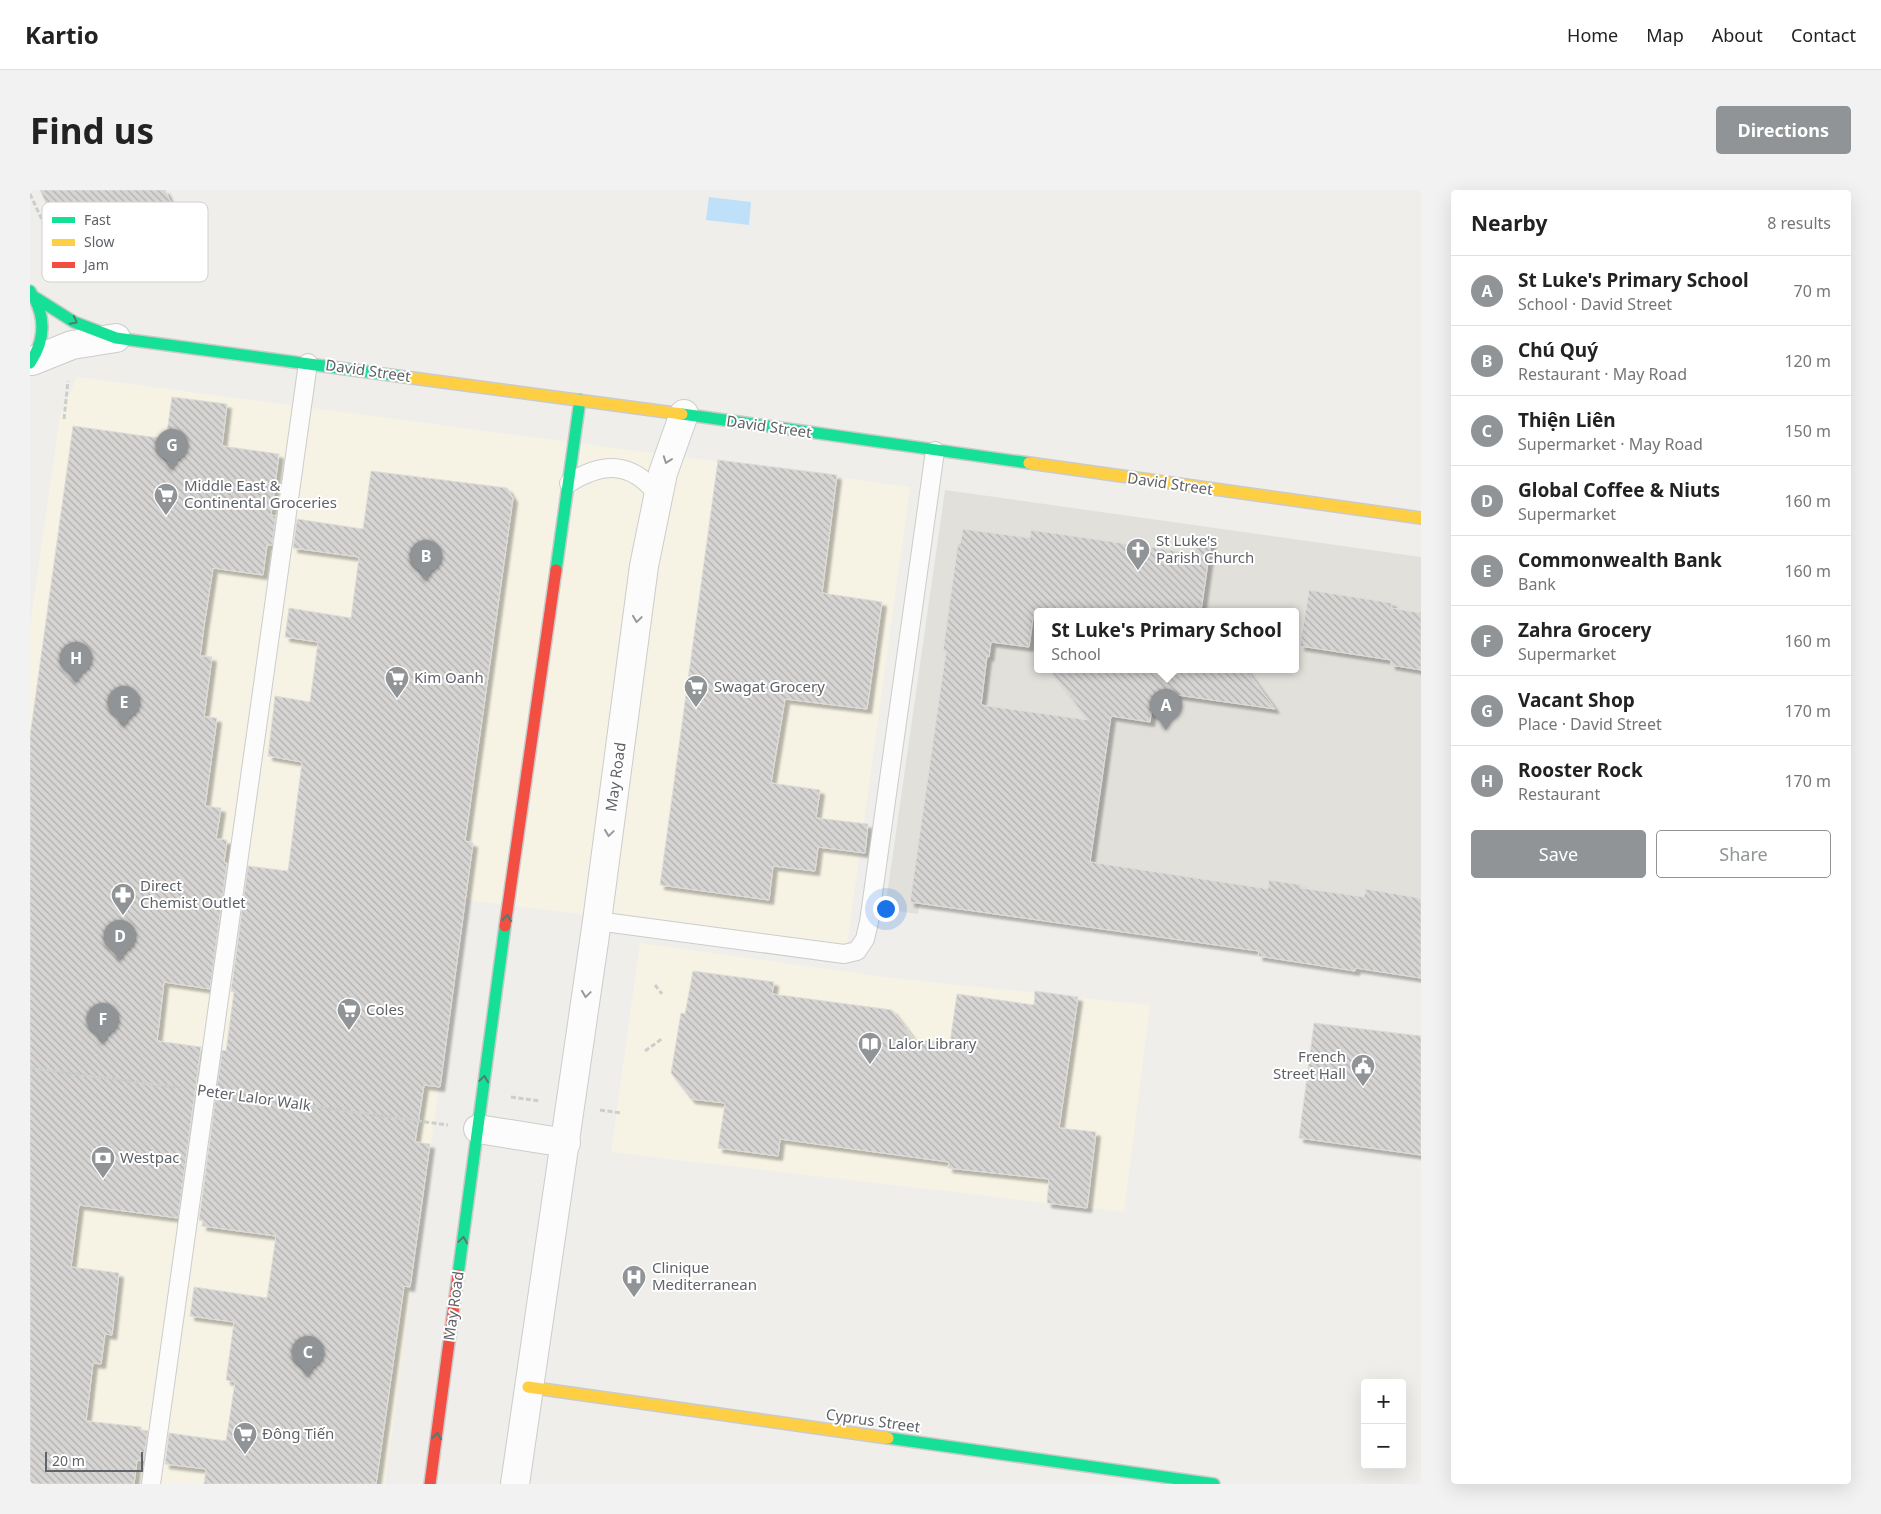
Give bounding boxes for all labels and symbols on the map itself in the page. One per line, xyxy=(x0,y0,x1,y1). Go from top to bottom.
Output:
legend xyxy=(42,202,208,282)
text: Fast xyxy=(84,210,111,229)
text: Slow xyxy=(84,232,115,251)
text: Jam xyxy=(82,255,109,274)
one-way arrow xyxy=(69,315,78,325)
street label: David Street xyxy=(324,354,413,386)
street label: David Street xyxy=(725,410,814,442)
pin: G xyxy=(156,429,188,470)
one-way arrow xyxy=(663,455,673,464)
street label: David Street xyxy=(1126,467,1215,499)
place label: Middle East & Continental Groceries xyxy=(184,475,337,512)
supermarket icon: Middle East & Continental Groceries xyxy=(153,482,179,516)
place label: St Luke's Parish Church xyxy=(1156,530,1254,567)
church icon: St Luke's Parish Church xyxy=(1125,537,1151,571)
pin: B xyxy=(410,540,442,581)
one-way arrow xyxy=(632,616,643,624)
pin: H xyxy=(60,642,92,683)
supermarket icon: Kim Oanh xyxy=(384,665,410,699)
place label: Kim Oanh xyxy=(414,667,484,687)
supermarket icon: Swagat Grocery xyxy=(683,674,709,708)
place label: Swagat Grocery xyxy=(714,676,825,696)
pin: E xyxy=(108,686,140,727)
pin: A xyxy=(1150,689,1182,730)
street label: May Road xyxy=(600,741,630,813)
one-way arrow xyxy=(604,829,615,837)
place label: Direct Chemist Outlet xyxy=(140,875,246,912)
pharmacy icon: Direct Chemist Outlet xyxy=(110,882,136,916)
your location xyxy=(873,896,899,922)
one-way arrow xyxy=(501,914,512,922)
pin: D xyxy=(104,920,136,961)
one-way arrow xyxy=(582,989,592,998)
supermarket icon: Coles xyxy=(336,997,362,1031)
place label: Coles xyxy=(366,999,404,1019)
pin: F xyxy=(87,1003,119,1044)
library icon: Lalor Library xyxy=(857,1031,883,1065)
place label: Lalor Library xyxy=(888,1033,977,1053)
place label: French Street Hall xyxy=(1273,1046,1346,1083)
public building icon: French Street Hall xyxy=(1350,1053,1376,1087)
one-way arrow xyxy=(478,1074,489,1082)
street label: Peter Lalor Walk xyxy=(196,1079,312,1115)
bank icon: Westpac xyxy=(90,1145,116,1179)
place label: Westpac xyxy=(120,1147,180,1167)
one-way arrow xyxy=(457,1236,468,1244)
place label: Clinique Mediterranean xyxy=(652,1257,757,1294)
hospital icon: Clinique Mediterranean xyxy=(621,1264,647,1298)
street label: May Road xyxy=(438,1270,468,1342)
pin: C xyxy=(292,1336,324,1377)
street label: Cyprus Street xyxy=(825,1404,922,1437)
supermarket icon: Đông Tiến xyxy=(232,1421,258,1455)
place label: Đông Tiến xyxy=(262,1423,334,1443)
one-way arrow xyxy=(431,1431,442,1439)
scale bar xyxy=(45,1449,142,1472)

